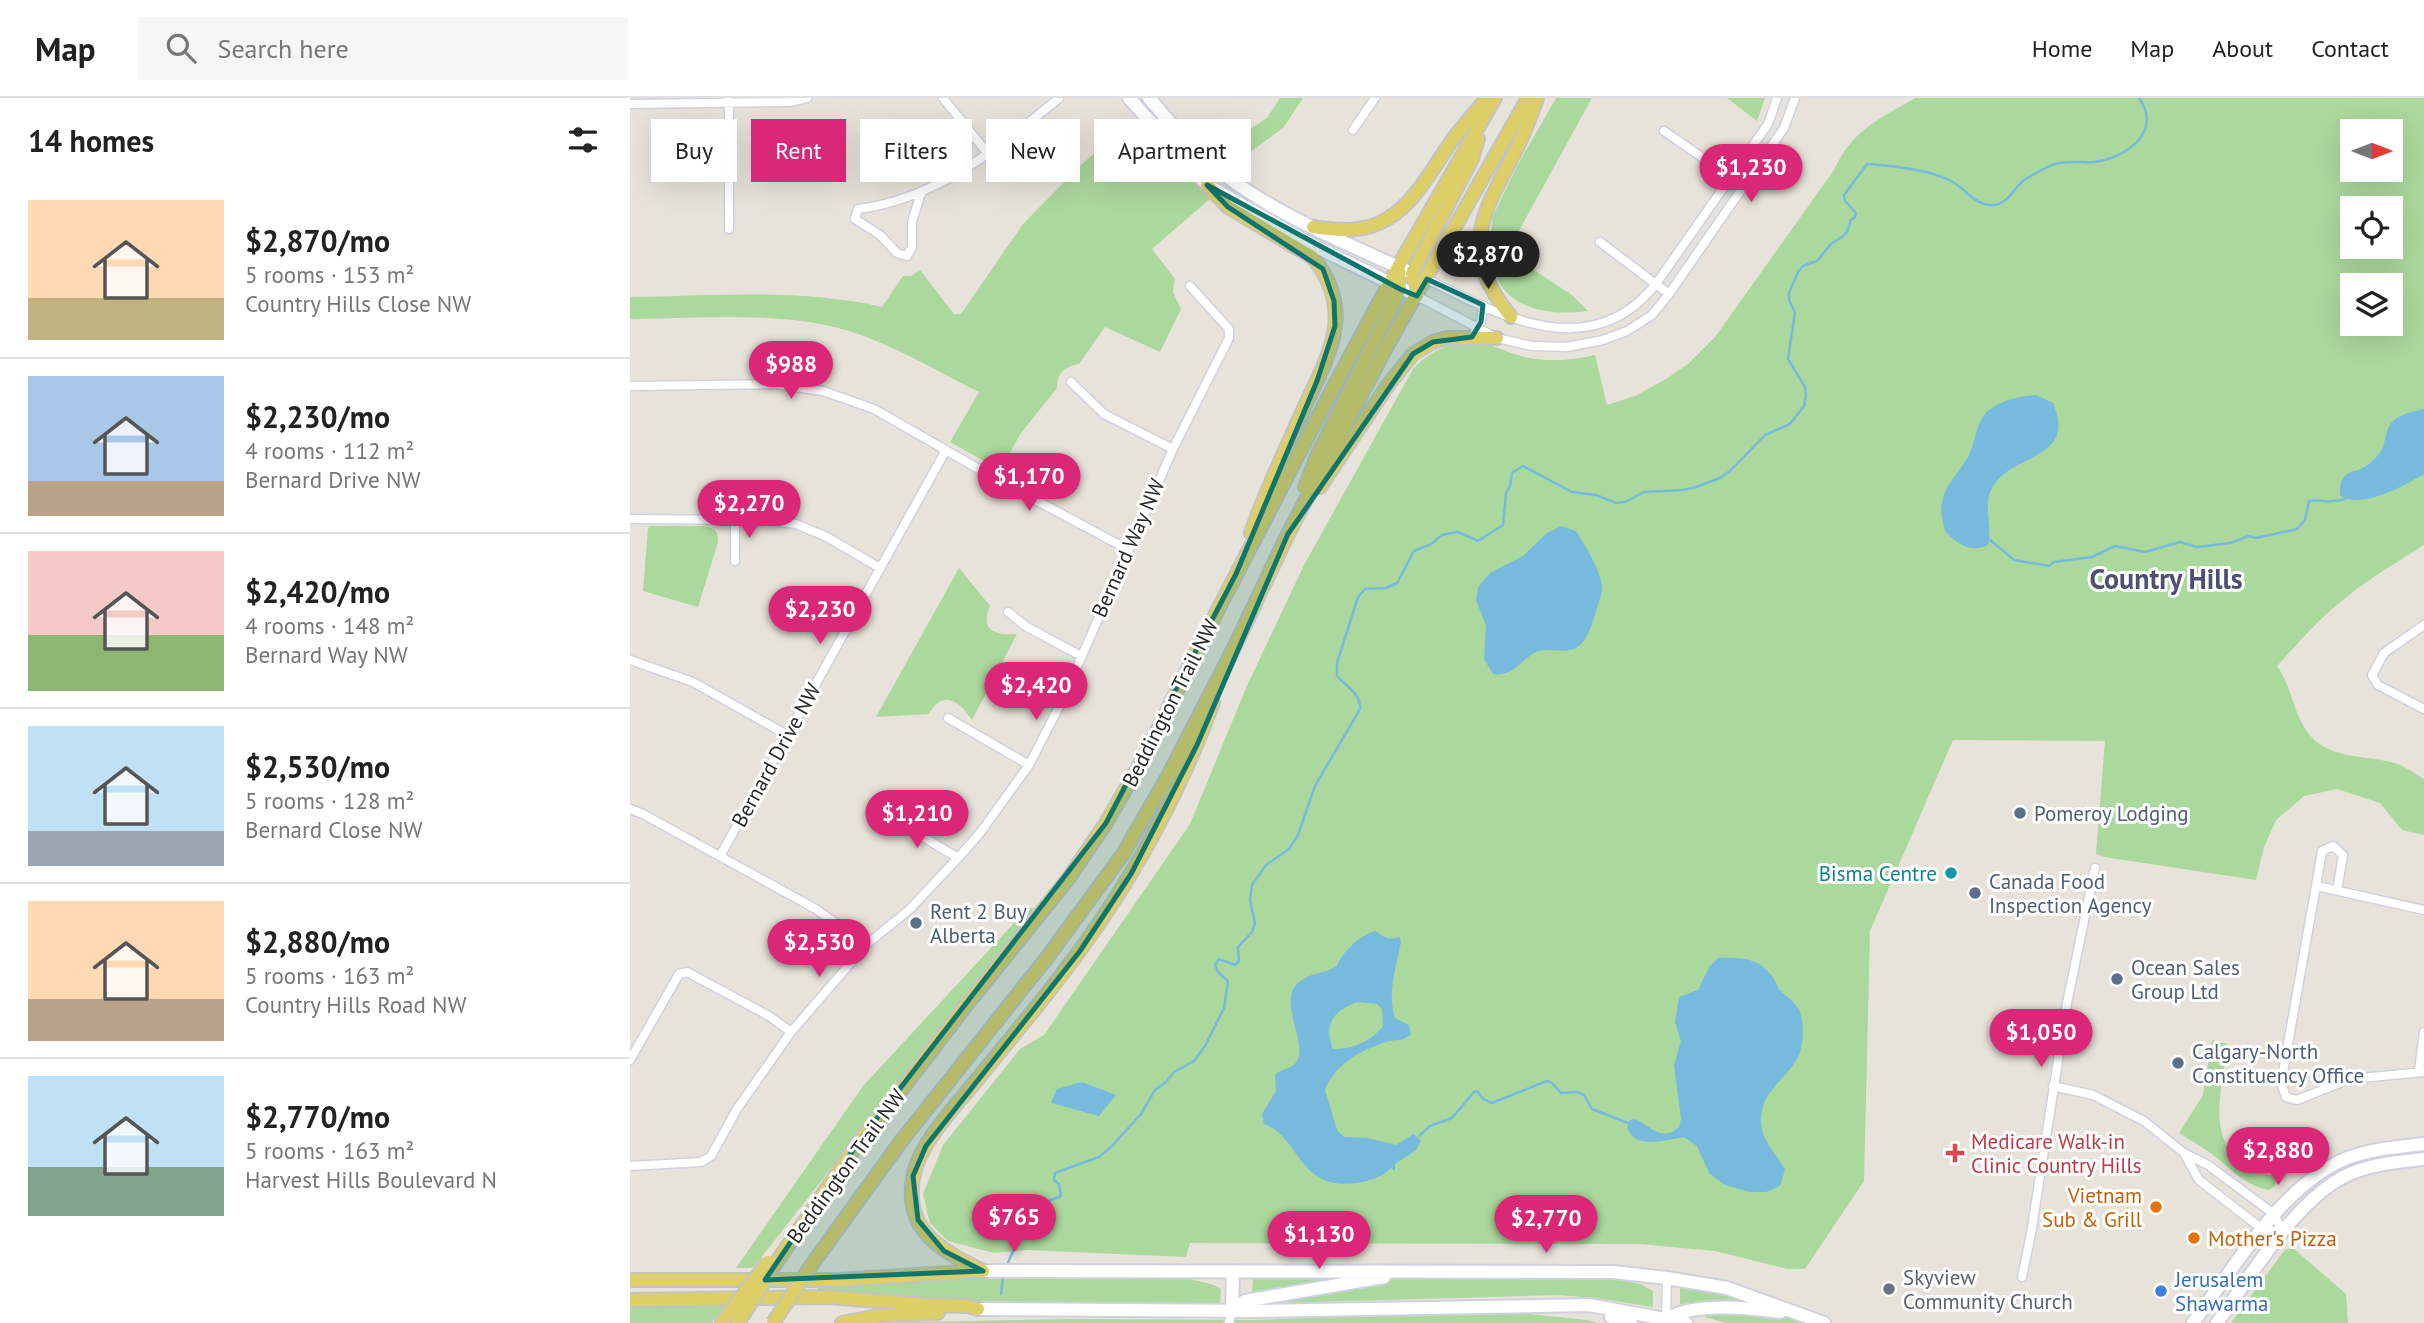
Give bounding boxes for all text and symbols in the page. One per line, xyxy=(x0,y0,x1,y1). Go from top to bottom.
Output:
search box xyxy=(138,17,628,80)
text: Map xyxy=(35,27,96,70)
icon: search xyxy=(162,29,200,67)
text: Search here xyxy=(218,32,349,65)
text: Home xyxy=(2032,33,2092,64)
text: Map xyxy=(2130,33,2174,64)
text: About xyxy=(2212,33,2273,64)
text: Contact xyxy=(2311,33,2389,64)
chip: Buy xyxy=(651,119,737,182)
chip: Rent xyxy=(751,119,846,182)
chip: Filters xyxy=(860,119,972,182)
chip: New xyxy=(986,119,1080,182)
chip: Apartment xyxy=(1094,119,1251,182)
north arrow xyxy=(2340,119,2403,182)
map controls xyxy=(2340,119,2403,336)
text: 14 homes xyxy=(28,121,154,160)
icon: filters xyxy=(564,121,602,159)
pin: $1,230 xyxy=(1694,144,1808,204)
text: $1,230 xyxy=(1715,152,1787,181)
button: locate xyxy=(2340,196,2403,259)
text: $2,870/mo xyxy=(245,221,390,260)
icon: home xyxy=(84,228,168,312)
pin: $2,870 xyxy=(1431,232,1545,291)
text: $2,870 xyxy=(1452,239,1524,268)
text: 5 rooms · 153 m² xyxy=(245,260,414,289)
button: layers xyxy=(2340,273,2403,336)
text: Country Hills Close NW xyxy=(245,289,471,318)
pin: $988 xyxy=(750,342,832,401)
text: $988 xyxy=(765,349,817,378)
text: $2,230/mo xyxy=(245,397,390,436)
icon: home xyxy=(84,404,168,488)
text: 4 rooms · 112 m² xyxy=(245,436,414,465)
pin: $1,170 xyxy=(972,454,1086,513)
text: $1,170 xyxy=(993,461,1065,490)
text: Bernard Drive NW xyxy=(245,465,420,494)
street label: Bernard Way NW xyxy=(1085,474,1171,621)
pin: $2,270 xyxy=(692,480,806,540)
text: $2,270 xyxy=(713,488,785,517)
district label: Country Hills xyxy=(2089,560,2243,597)
text: $2,420/mo xyxy=(245,572,390,611)
icon: home xyxy=(84,579,168,663)
pin: $2,230 xyxy=(763,587,877,646)
text: $2,230 xyxy=(784,594,856,623)
text: 4 rooms · 148 m² xyxy=(245,611,414,640)
street label: Beddington Trail NW xyxy=(1116,614,1224,791)
text: Bernard Way NW xyxy=(245,640,408,669)
pin: $2,420 xyxy=(979,662,1093,722)
text: $2,420 xyxy=(1000,670,1072,699)
street label: Bernard Drive NW xyxy=(725,678,827,832)
text: $2,530/mo xyxy=(245,747,390,786)
icon: home xyxy=(84,754,168,838)
text: 5 rooms · 128 m² xyxy=(245,786,414,815)
pin: $1,210 xyxy=(860,790,974,850)
text: $1,210 xyxy=(881,798,953,827)
place label: Pomeroy Lodging xyxy=(2034,800,2189,827)
marker: Pomeroy Lodging xyxy=(2012,805,2028,821)
text: Bernard Close NW xyxy=(245,815,422,844)
place label: Bisma Centre xyxy=(1819,860,1937,887)
marker: Bisma Centre xyxy=(1943,865,1959,881)
place label: Canada Food Inspection Agency xyxy=(1989,868,2152,919)
marker: Canada Food Inspection Agency xyxy=(1967,885,1983,901)
place label: Rent 2 Buy Alberta xyxy=(930,898,1027,949)
marker: Rent 2 Buy Alberta xyxy=(908,915,924,931)
pin: $2,530 xyxy=(762,920,876,979)
text: $2,880/mo xyxy=(245,922,390,961)
text: $2,530 xyxy=(783,927,855,956)
icon: home xyxy=(84,929,168,1013)
place label: Ocean Sales Group Ltd xyxy=(2131,954,2240,1005)
text: 5 rooms · 163 m² xyxy=(245,961,414,990)
marker: Ocean Sales Group Ltd xyxy=(2109,971,2125,987)
text: Country Hills Road NW xyxy=(245,990,467,1019)
pin: $1,050 xyxy=(1984,1010,2098,1069)
text: $1,050 xyxy=(2005,1017,2077,1046)
place label: Calgary-North Constituency Office xyxy=(2192,1038,2364,1089)
marker: Calgary-North Constituency Office xyxy=(2170,1055,2186,1071)
street label: Beddington Trail NW xyxy=(781,1083,911,1249)
text: $2,770/mo xyxy=(245,1097,390,1136)
icon: home xyxy=(84,1104,168,1188)
place label: Medicare Walk-in Clinic Country Hills xyxy=(1971,1128,2142,1179)
pin: $2,880 xyxy=(2221,1128,2335,1187)
text: $2,880 xyxy=(2242,1135,2314,1164)
text: 5 rooms · 163 m² xyxy=(245,1136,414,1165)
marker: Medicare Walk-in Clinic Country Hills xyxy=(1945,1143,1965,1163)
text: Harvest Hills Boulevard N xyxy=(245,1165,497,1194)
place label: Vietnam Sub & Grill xyxy=(2042,1182,2142,1233)
pin: $765 xyxy=(973,1194,1055,1254)
pin: $2,770 xyxy=(1489,1196,1603,1255)
marker: Vietnam Sub & Grill xyxy=(2148,1199,2164,1215)
text: $765 xyxy=(988,1202,1040,1231)
text: $2,770 xyxy=(1510,1203,1582,1232)
pin: $1,130 xyxy=(1262,1212,1376,1271)
text: $1,130 xyxy=(1283,1219,1355,1248)
place label: Mother's Pizza xyxy=(2208,1225,2337,1252)
marker: Mother's Pizza xyxy=(2186,1230,2202,1246)
place label: Skyview Community Church xyxy=(1903,1264,2073,1315)
place label: Jerusalem Shawarma xyxy=(2174,1266,2269,1317)
marker: Skyview Community Church xyxy=(1881,1281,1897,1297)
marker: Jerusalem Shawarma xyxy=(2153,1283,2169,1299)

